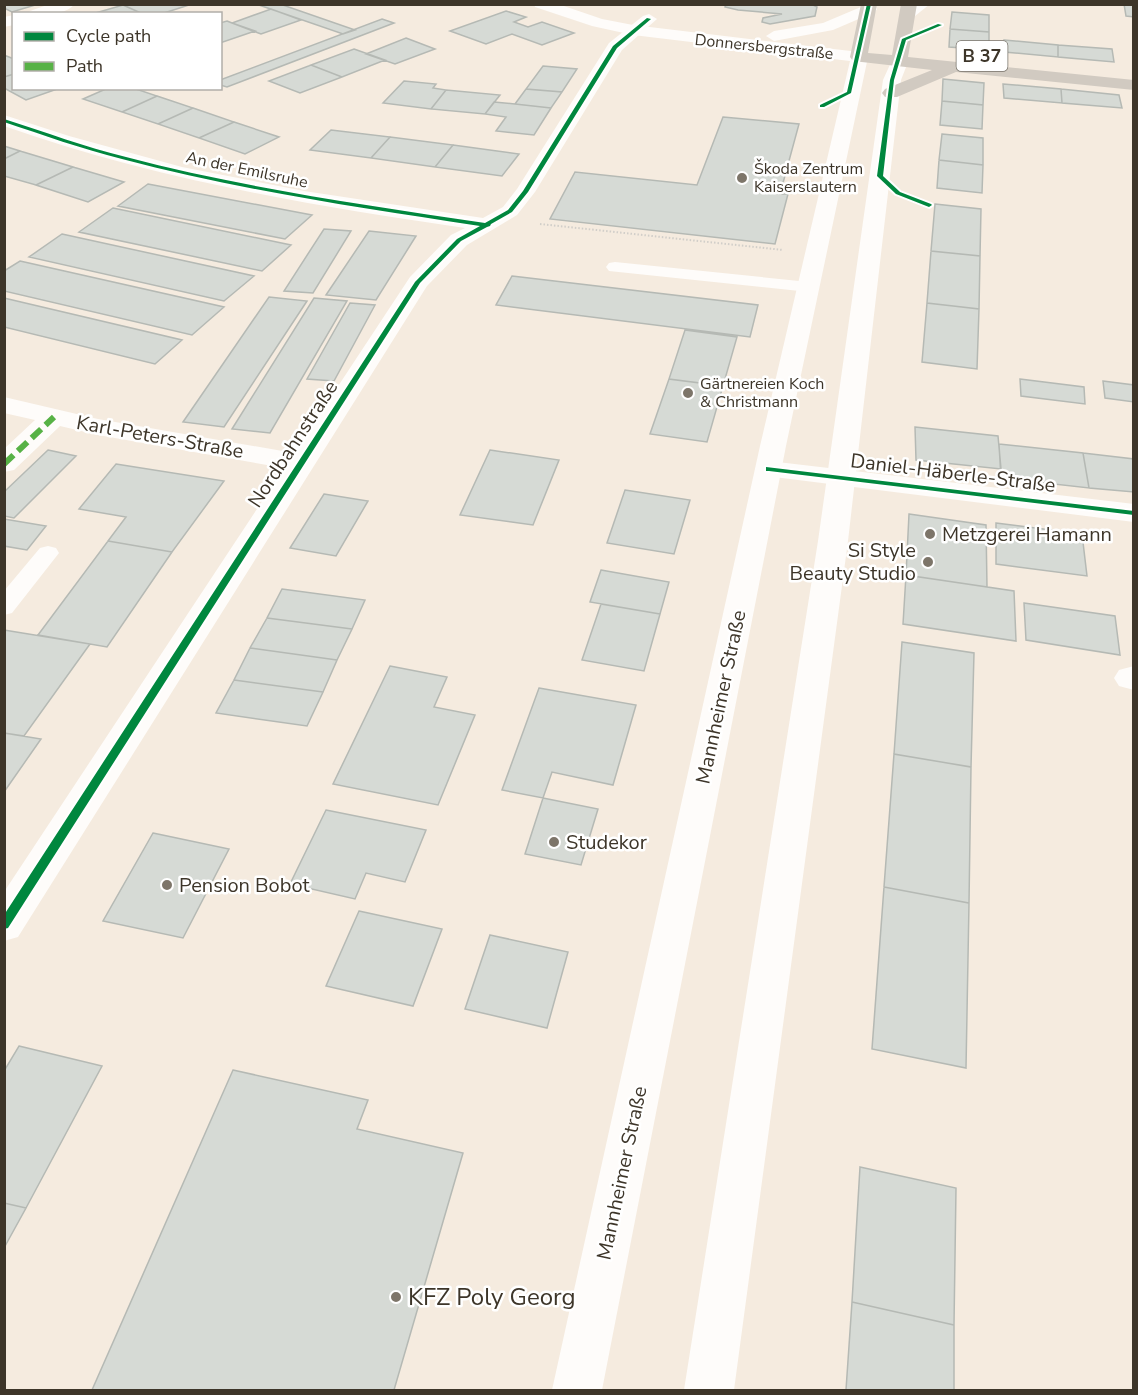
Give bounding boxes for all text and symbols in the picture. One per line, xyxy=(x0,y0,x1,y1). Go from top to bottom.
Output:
legend xyxy=(12,12,222,90)
text: Cycle path xyxy=(66,24,151,48)
street label: Donnersbergstraße xyxy=(694,29,834,65)
road number: B 37 xyxy=(956,41,1008,71)
text: Path xyxy=(66,54,103,78)
street label: An der Emilsruhe xyxy=(184,146,310,194)
place label: Škoda Zentrum Kaiserslautern xyxy=(754,158,863,198)
marker: Škoda Zentrum Kaiserslautern xyxy=(735,171,749,185)
place label: Gärtnereien Koch & Christmann xyxy=(700,373,824,413)
street label: Nordbahnstraße xyxy=(242,375,344,513)
marker: Gärtnereien Koch & Christmann xyxy=(681,386,695,400)
street label: Karl-Peters-Straße xyxy=(74,409,246,465)
street label: Daniel-Häberle-Straße xyxy=(849,447,1057,499)
place label: Metzgerei Hamann xyxy=(942,521,1112,548)
marker: Metzgerei Hamann xyxy=(923,527,937,541)
place label: Si Style Beauty Studio xyxy=(790,537,916,587)
marker: Si Style Beauty Studio xyxy=(921,555,935,569)
street label: Mannheimer Straße xyxy=(689,608,753,786)
place label: Studekor xyxy=(566,829,647,856)
marker: Studekor xyxy=(547,835,561,849)
place label: Pension Bobot xyxy=(179,872,310,899)
marker: Pension Bobot xyxy=(160,878,174,892)
street label: Mannheimer Straße xyxy=(590,1084,654,1262)
place label: KFZ Poly Georg xyxy=(408,1281,576,1313)
marker: KFZ Poly Georg xyxy=(389,1290,403,1304)

